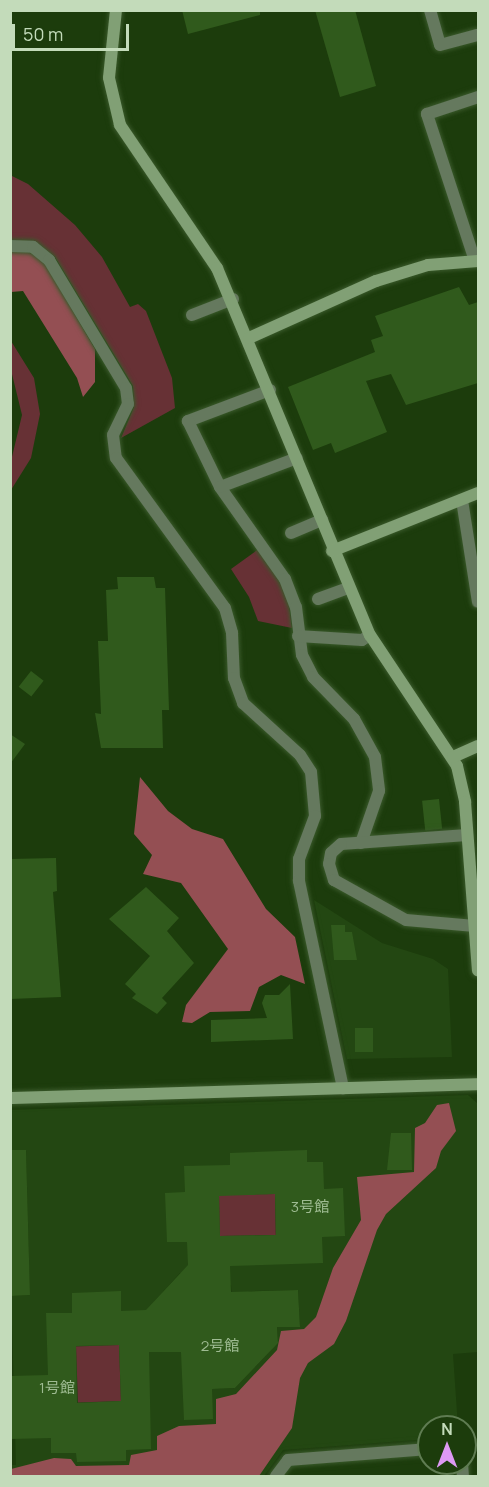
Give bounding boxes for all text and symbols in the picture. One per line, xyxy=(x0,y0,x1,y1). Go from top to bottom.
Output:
scale bar xyxy=(15,12,132,50)
text: 50 m xyxy=(23,22,63,46)
house number: 3号館 xyxy=(291,1198,329,1216)
house number: 2号館 xyxy=(201,1337,239,1355)
house number: 1号館 xyxy=(39,1379,75,1397)
north arrow xyxy=(417,1415,477,1475)
text: N xyxy=(441,1418,453,1440)

